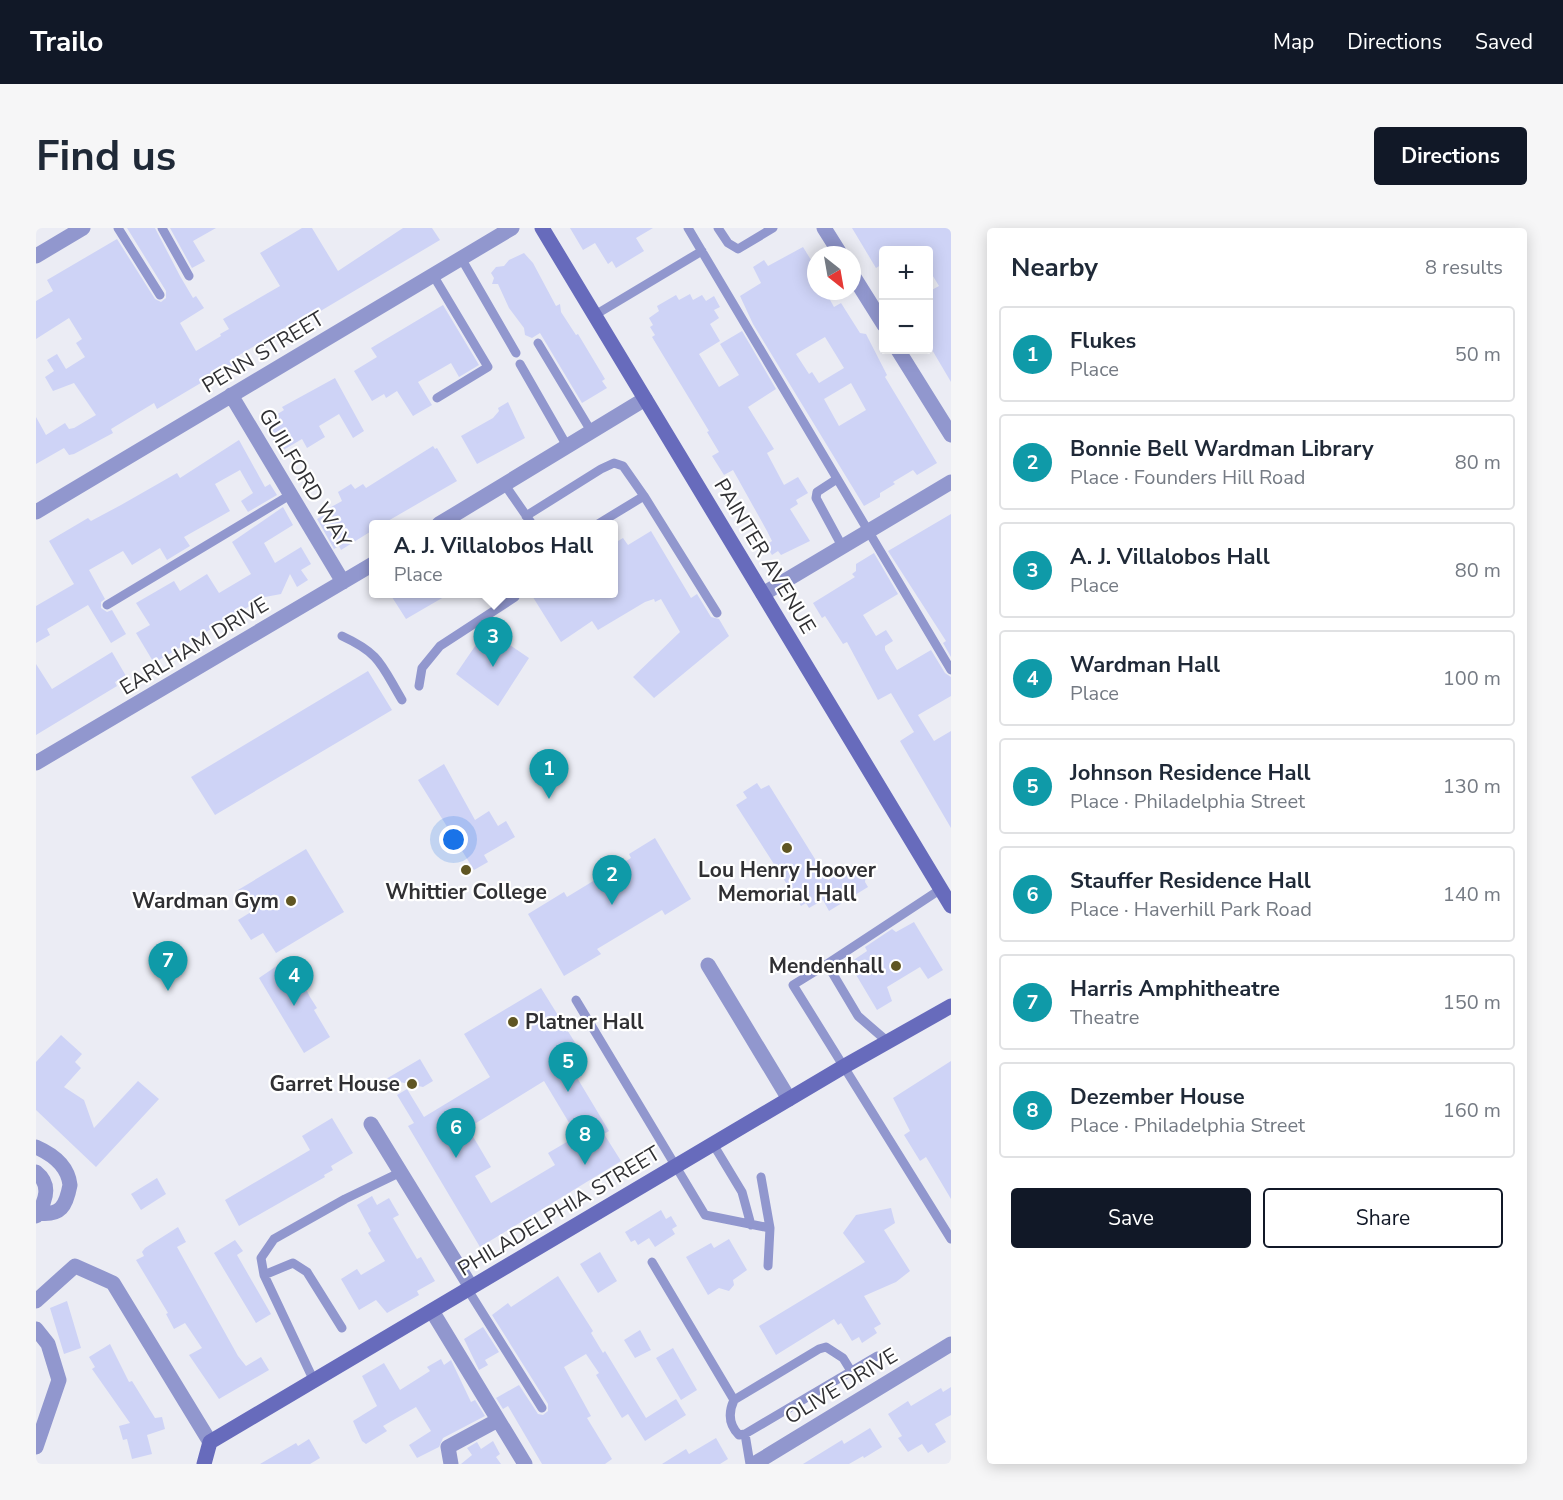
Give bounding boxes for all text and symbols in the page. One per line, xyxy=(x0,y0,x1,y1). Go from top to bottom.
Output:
text: Trailo xyxy=(30,23,103,61)
text: Map xyxy=(1273,28,1314,56)
text: Directions xyxy=(1347,28,1442,56)
text: Saved xyxy=(1475,28,1533,56)
button: Directions xyxy=(1374,127,1527,185)
text: Find us xyxy=(36,128,176,185)
north arrow xyxy=(807,246,861,300)
map controls xyxy=(879,246,933,354)
button: + xyxy=(879,246,933,300)
text: Nearby xyxy=(1011,250,1098,285)
text: 8 results xyxy=(1425,254,1503,281)
button: − xyxy=(879,300,933,354)
street label: PENN STREET xyxy=(197,304,330,400)
text: Flukes xyxy=(1070,326,1136,356)
text: 1 xyxy=(1027,341,1039,368)
text: 50 m xyxy=(1455,341,1501,368)
text: Place xyxy=(1070,356,1119,383)
street label: GUILFORD WAY xyxy=(252,403,358,553)
text: Bonnie Bell Wardman Library xyxy=(1070,434,1374,464)
text: 2 xyxy=(1027,449,1039,476)
text: 80 m xyxy=(1455,449,1501,476)
text: Place · Founders Hill Road xyxy=(1070,464,1306,491)
street label: PAINTER AVENUE xyxy=(708,473,822,639)
popup xyxy=(369,520,618,598)
text: A. J. Villalobos Hall xyxy=(394,531,593,561)
text: A. J. Villalobos Hall xyxy=(1070,542,1270,572)
text: 3 xyxy=(1027,557,1039,584)
text: 80 m xyxy=(1455,557,1501,584)
text: Place xyxy=(394,561,443,588)
text: Place xyxy=(1070,572,1119,599)
street label: EARLHAM DRIVE xyxy=(114,590,274,702)
pin: 3 xyxy=(474,618,512,667)
text: Wardman Hall xyxy=(1070,650,1220,680)
text: 4 xyxy=(1027,665,1039,692)
text: 100 m xyxy=(1443,665,1501,692)
text: Place xyxy=(1070,680,1119,707)
pin: 1 xyxy=(530,750,568,799)
text: Johnson Residence Hall xyxy=(1070,758,1311,788)
text: 5 xyxy=(1027,773,1039,800)
text: 130 m xyxy=(1443,773,1501,800)
text: Place · Philadelphia Street xyxy=(1070,788,1305,815)
your location xyxy=(439,825,468,854)
marker: Lou Henry Hoover Memorial Hall xyxy=(780,841,794,855)
pin: 2 xyxy=(592,856,632,905)
place label: Lou Henry Hoover Memorial Hall xyxy=(698,856,877,908)
marker: Whittier College xyxy=(459,863,473,877)
text: Stauffer Residence Hall xyxy=(1070,866,1311,896)
place label: Whittier College xyxy=(385,878,547,906)
text: 6 xyxy=(1027,881,1039,908)
text: 140 m xyxy=(1443,881,1501,908)
place label: Wardman Gym xyxy=(132,887,279,915)
marker: Wardman Gym xyxy=(284,894,298,908)
text: Place · Haverhill Park Road xyxy=(1070,896,1312,923)
pin: 7 xyxy=(148,942,188,991)
place label: Mendenhall xyxy=(769,952,884,980)
pin: 4 xyxy=(274,956,314,1006)
marker: Mendenhall xyxy=(889,959,903,973)
text: Harris Amphitheatre xyxy=(1070,974,1280,1004)
text: 7 xyxy=(1027,989,1039,1016)
text: 150 m xyxy=(1443,989,1501,1016)
text: Theatre xyxy=(1070,1004,1139,1031)
place label: Platner Hall xyxy=(525,1008,644,1036)
marker: Platner Hall xyxy=(506,1015,520,1029)
pin: 5 xyxy=(548,1042,588,1092)
place label: Garret House xyxy=(270,1070,400,1098)
marker: Garret House xyxy=(405,1077,419,1091)
text: Dezember House xyxy=(1070,1082,1245,1112)
text: 8 xyxy=(1027,1097,1039,1124)
text: 160 m xyxy=(1443,1097,1501,1124)
pin: 6 xyxy=(436,1108,476,1158)
text: Place · Philadelphia Street xyxy=(1070,1112,1305,1139)
pin: 8 xyxy=(566,1116,604,1165)
street label: PHILADELPHIA STREET xyxy=(452,1139,666,1283)
button: Save xyxy=(1011,1188,1251,1248)
button: Share xyxy=(1263,1188,1503,1248)
street label: OLIVE DRIVE xyxy=(779,1341,903,1431)

